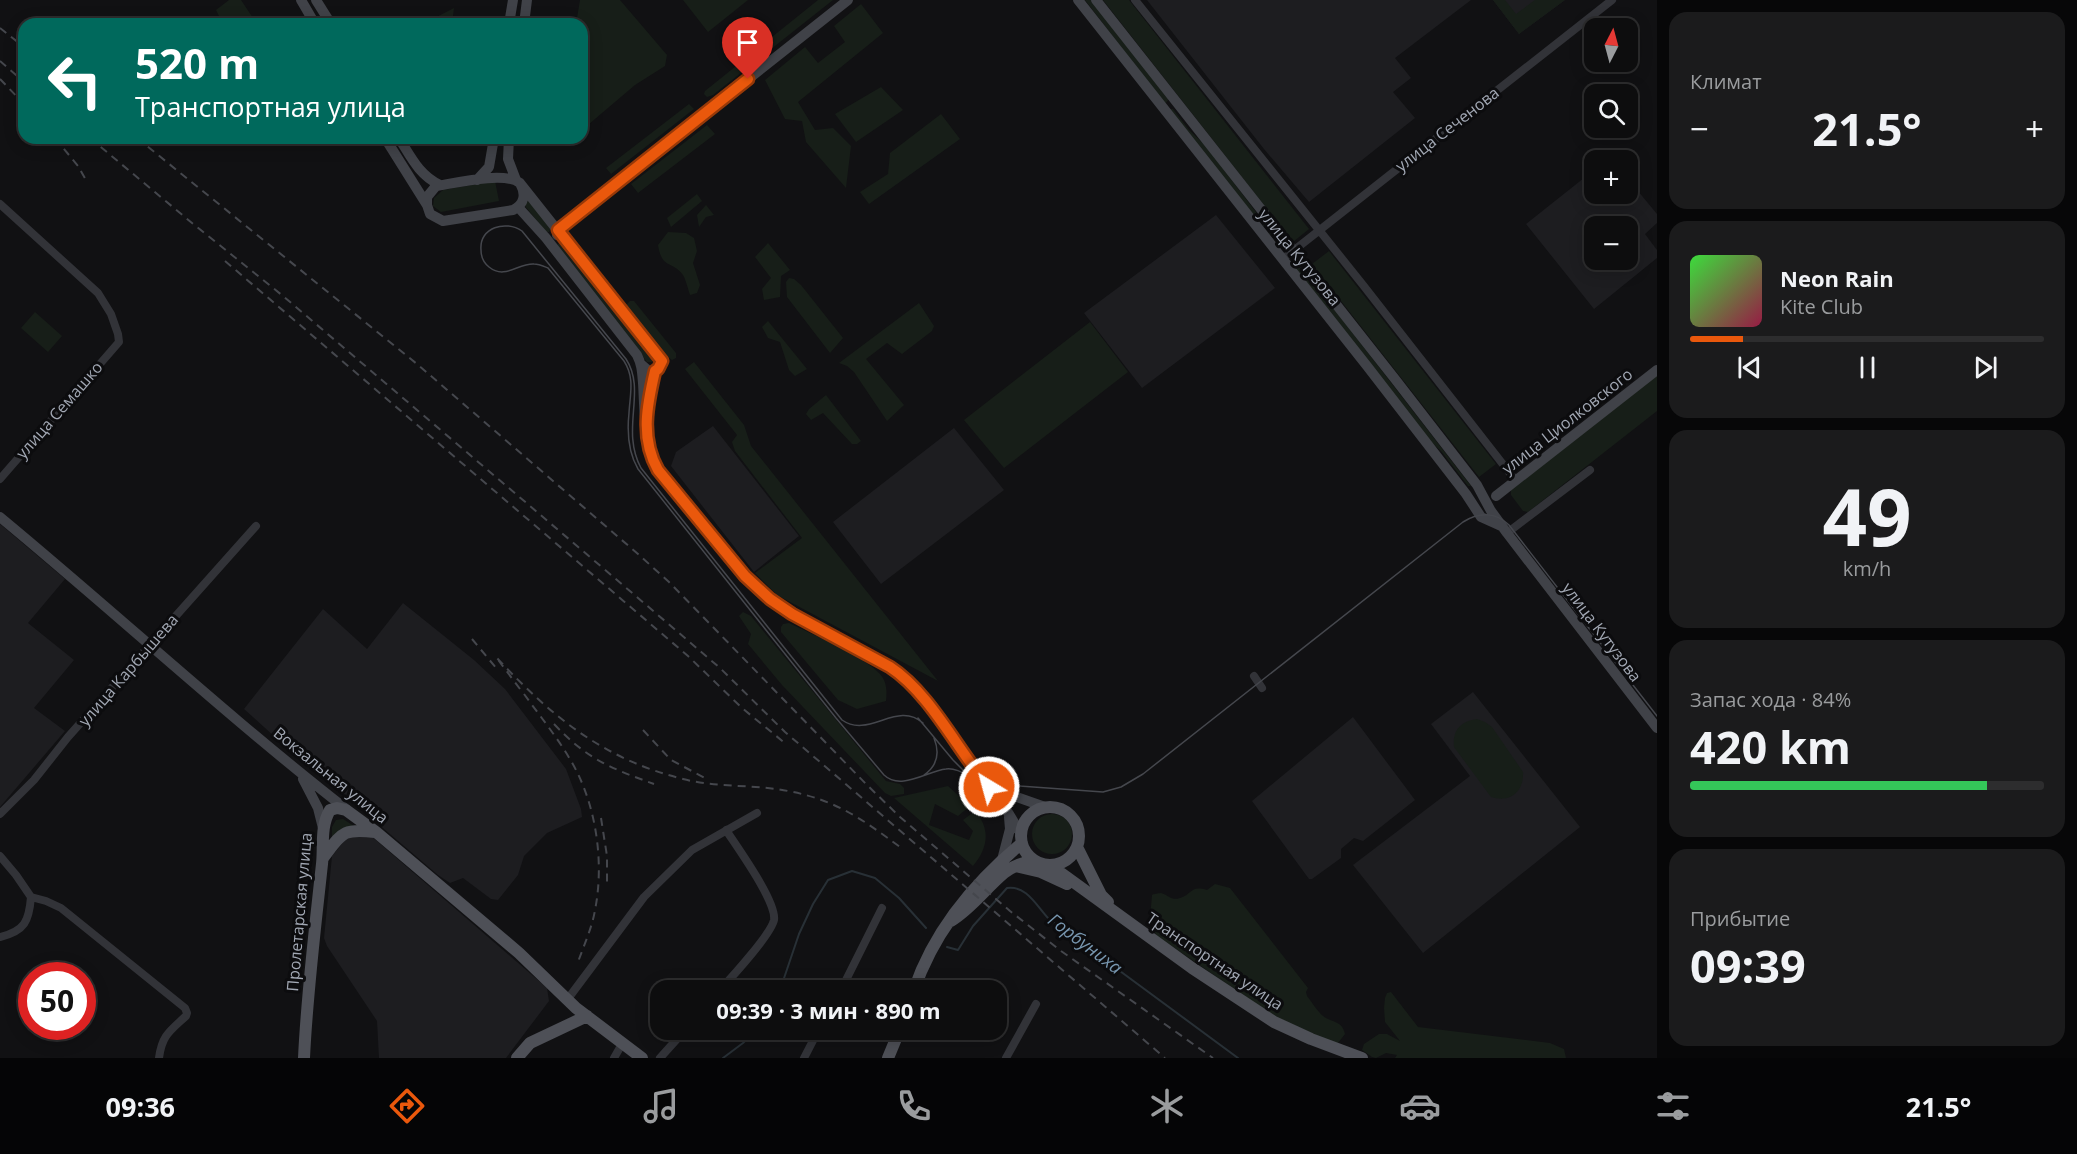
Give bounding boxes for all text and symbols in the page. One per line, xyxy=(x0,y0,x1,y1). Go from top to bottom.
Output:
pin xyxy=(722,17,773,79)
north arrow xyxy=(1584,18,1638,72)
map controls xyxy=(1584,18,1638,270)
icon: arrive xyxy=(731,26,764,59)
text: 520 m xyxy=(135,34,259,91)
icon: left xyxy=(36,42,114,120)
text: Климат xyxy=(1690,68,1762,95)
street label: улица Сеченова xyxy=(1391,82,1503,176)
button: search xyxy=(1584,84,1638,138)
text: Транспортная улица xyxy=(135,88,406,125)
text: 21.5° xyxy=(1812,98,1922,159)
text: − xyxy=(1690,106,1709,151)
text: + xyxy=(2025,106,2044,151)
button: + xyxy=(1584,150,1638,204)
street label: улица Кутузова xyxy=(1254,204,1346,310)
button: − xyxy=(1584,216,1638,270)
text: Neon Rain xyxy=(1780,263,1894,293)
text: Kite Club xyxy=(1780,293,1863,320)
icon: previous xyxy=(1733,351,1766,384)
icon: pause xyxy=(1851,351,1884,384)
icon: next xyxy=(1969,351,2002,384)
street label: улица Семашко xyxy=(11,357,107,463)
street label: улица Циолковского xyxy=(1497,363,1637,479)
text: 49 xyxy=(1822,463,1912,569)
text: km/h xyxy=(1843,555,1891,582)
street label: улица Кутузова xyxy=(1557,578,1647,686)
street label: улица Карбышева xyxy=(73,609,183,731)
text: Запас хода · 84% xyxy=(1690,686,1851,713)
text: 420 km xyxy=(1690,716,1851,777)
street label: Вокзальная улица xyxy=(269,722,393,828)
position arrow xyxy=(957,755,1021,819)
street label: Пролетарская улица xyxy=(281,832,317,992)
text: Прибытие xyxy=(1690,905,1790,932)
water label: Горбуниха xyxy=(1044,907,1128,979)
street label: Транспортная улица xyxy=(1142,907,1288,1015)
text: 09:39 xyxy=(1690,935,1806,996)
speed limit sign: 50 xyxy=(18,962,96,1040)
text: 09:39 · 3 мин · 890 m xyxy=(716,995,941,1025)
icon: directions xyxy=(386,1085,428,1127)
icon: music xyxy=(640,1085,682,1127)
icon: phone xyxy=(893,1085,935,1127)
icon: climate xyxy=(1146,1085,1188,1127)
icon: car xyxy=(1399,1085,1441,1127)
icon: filters xyxy=(1652,1085,1694,1127)
text: 09:36 xyxy=(106,1088,175,1125)
text: 21.5° xyxy=(1906,1088,1971,1125)

